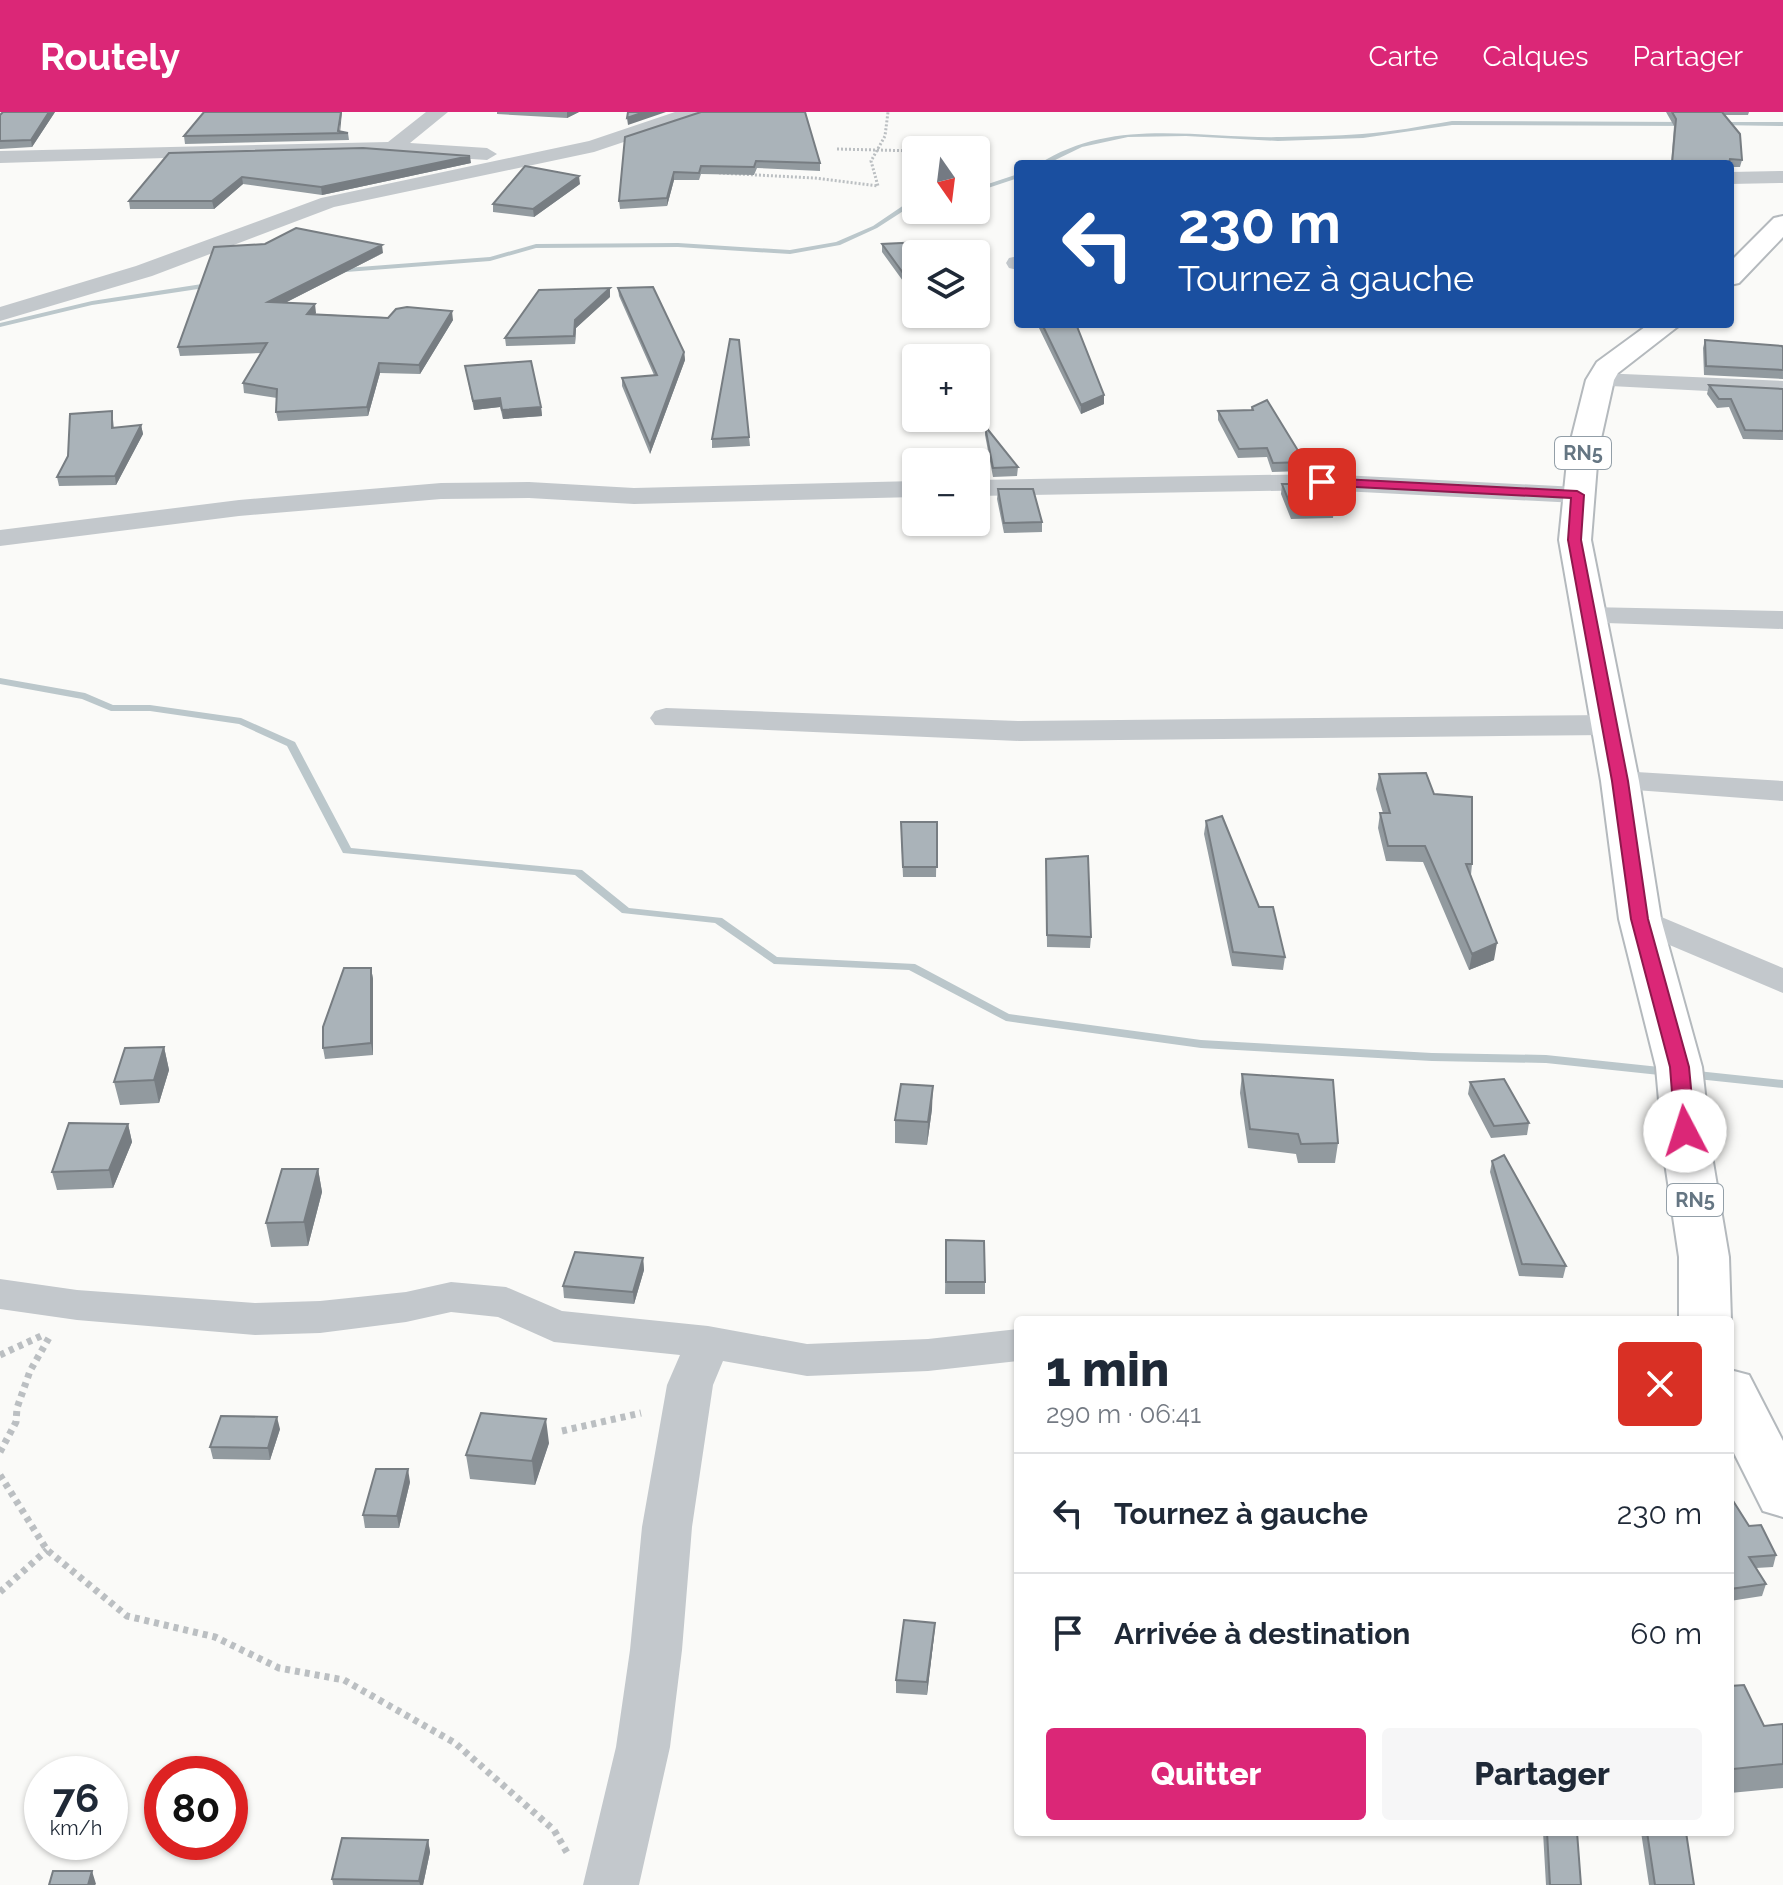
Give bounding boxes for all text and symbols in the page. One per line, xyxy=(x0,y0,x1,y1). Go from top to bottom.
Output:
text: Routely xyxy=(40,34,180,79)
text: Carte xyxy=(1369,40,1438,73)
text: Calques xyxy=(1482,40,1588,73)
text: Partager xyxy=(1632,40,1743,73)
north arrow xyxy=(902,136,990,224)
map controls xyxy=(902,136,990,536)
text: 230 m xyxy=(1178,190,1341,256)
icon: left xyxy=(1046,192,1150,296)
button: layers xyxy=(902,240,990,328)
text: Tournez à gauche xyxy=(1178,257,1474,299)
button: + xyxy=(902,344,990,432)
road number: RN5 xyxy=(1555,437,1611,469)
button: − xyxy=(902,448,990,536)
pin xyxy=(1288,448,1356,516)
icon: arrive xyxy=(1300,460,1344,504)
position arrow xyxy=(1643,1089,1727,1173)
road number: RN5 xyxy=(1667,1184,1723,1216)
text: 1 min xyxy=(1046,1341,1169,1397)
button: close xyxy=(1618,1342,1702,1426)
text: 290 m · 06:41 xyxy=(1046,1399,1201,1429)
icon: left xyxy=(1046,1491,1090,1535)
text: Tournez à gauche xyxy=(1114,1496,1368,1531)
text: 230 m xyxy=(1617,1496,1702,1531)
icon: arrive xyxy=(1046,1611,1090,1655)
text: Arrivée à destination xyxy=(1114,1616,1410,1651)
text: 60 m xyxy=(1630,1616,1702,1651)
button: Quitter xyxy=(1046,1728,1366,1820)
button: Partager xyxy=(1382,1728,1702,1820)
speed limit sign: 80 xyxy=(144,1756,248,1860)
text: 76 xyxy=(53,1774,99,1821)
text: km/h xyxy=(50,1816,102,1840)

